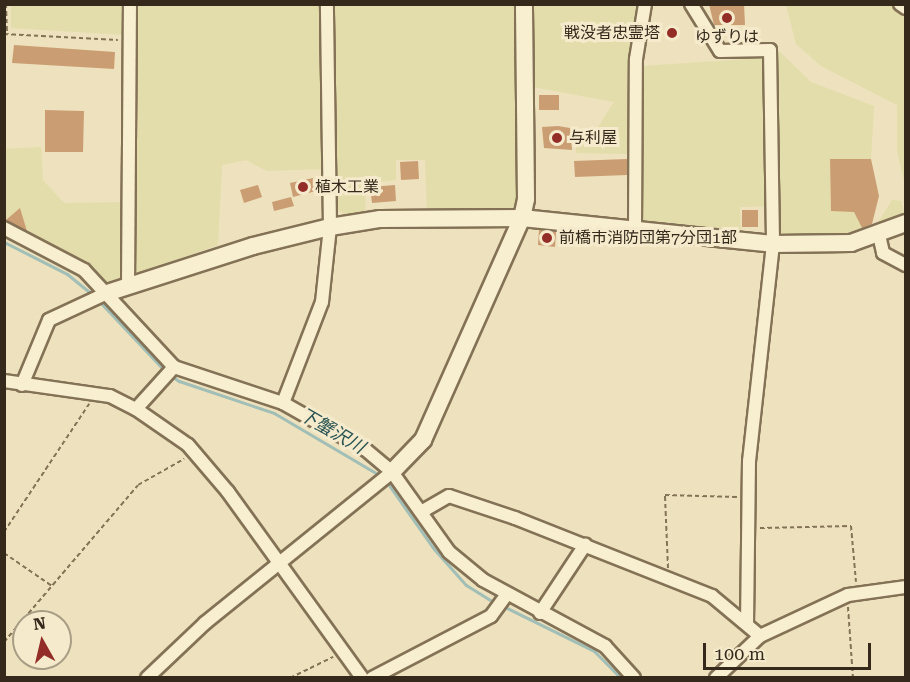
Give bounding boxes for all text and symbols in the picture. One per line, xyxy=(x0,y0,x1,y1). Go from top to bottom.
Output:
marker: ゆずりは xyxy=(720,11,734,25)
place label: 戦没者忠霊塔 xyxy=(564,23,660,43)
marker: 戦没者忠霊塔 xyxy=(665,26,679,40)
place label: ゆずりは xyxy=(695,27,759,47)
place label: 与利屋 xyxy=(569,128,617,148)
marker: 与利屋 xyxy=(550,131,564,145)
place label: 植木工業 xyxy=(315,177,379,197)
marker: 植木工業 xyxy=(296,180,310,194)
place label: 前橋市消防団第7分団1部 xyxy=(559,228,737,248)
marker: 前橋市消防団第7分団1部 xyxy=(540,231,554,245)
water label: 下蟹沢川 xyxy=(295,404,369,458)
north arrow xyxy=(12,610,72,670)
text: N xyxy=(32,613,47,634)
scale bar xyxy=(706,631,874,669)
text: 100 m xyxy=(714,643,765,664)

